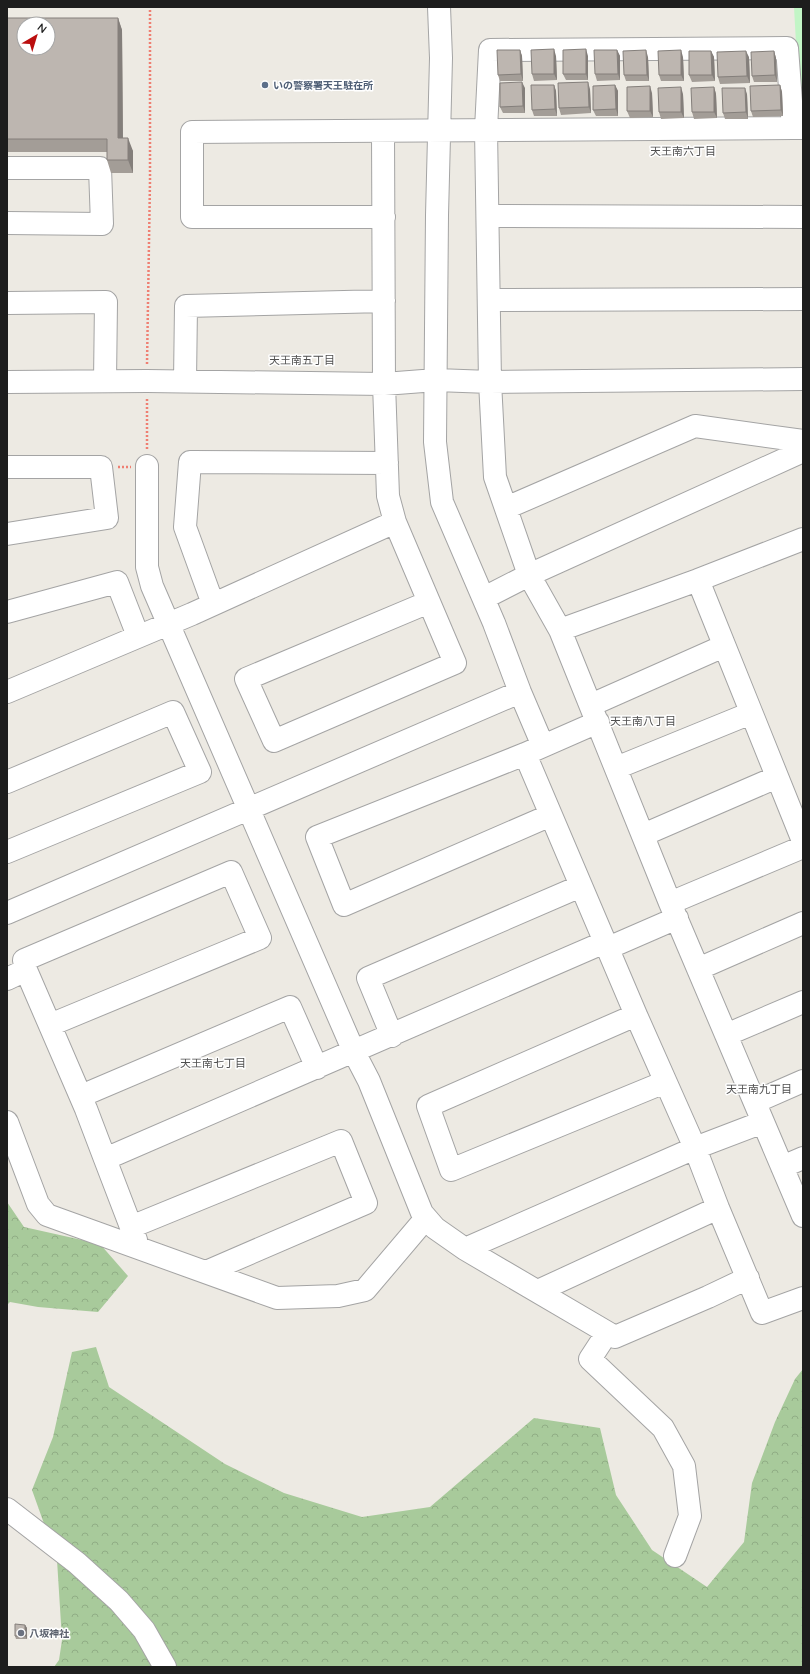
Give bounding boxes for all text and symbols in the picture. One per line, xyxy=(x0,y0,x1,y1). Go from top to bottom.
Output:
north arrow xyxy=(16,16,56,56)
text: N xyxy=(35,20,50,36)
place label: いの警察署天王駐在所 xyxy=(273,79,373,92)
marker: いの警察署天王駐在所 xyxy=(260,80,270,90)
district label: 天王南六丁目 xyxy=(650,144,716,158)
district label: 天王南五丁目 xyxy=(269,353,335,367)
district label: 天王南八丁目 xyxy=(610,714,676,728)
district label: 天王南七丁目 xyxy=(180,1056,246,1070)
district label: 天王南九丁目 xyxy=(726,1082,792,1096)
place label: 八坂神社 xyxy=(29,1627,70,1640)
marker: 八坂神社 xyxy=(16,1628,26,1638)

